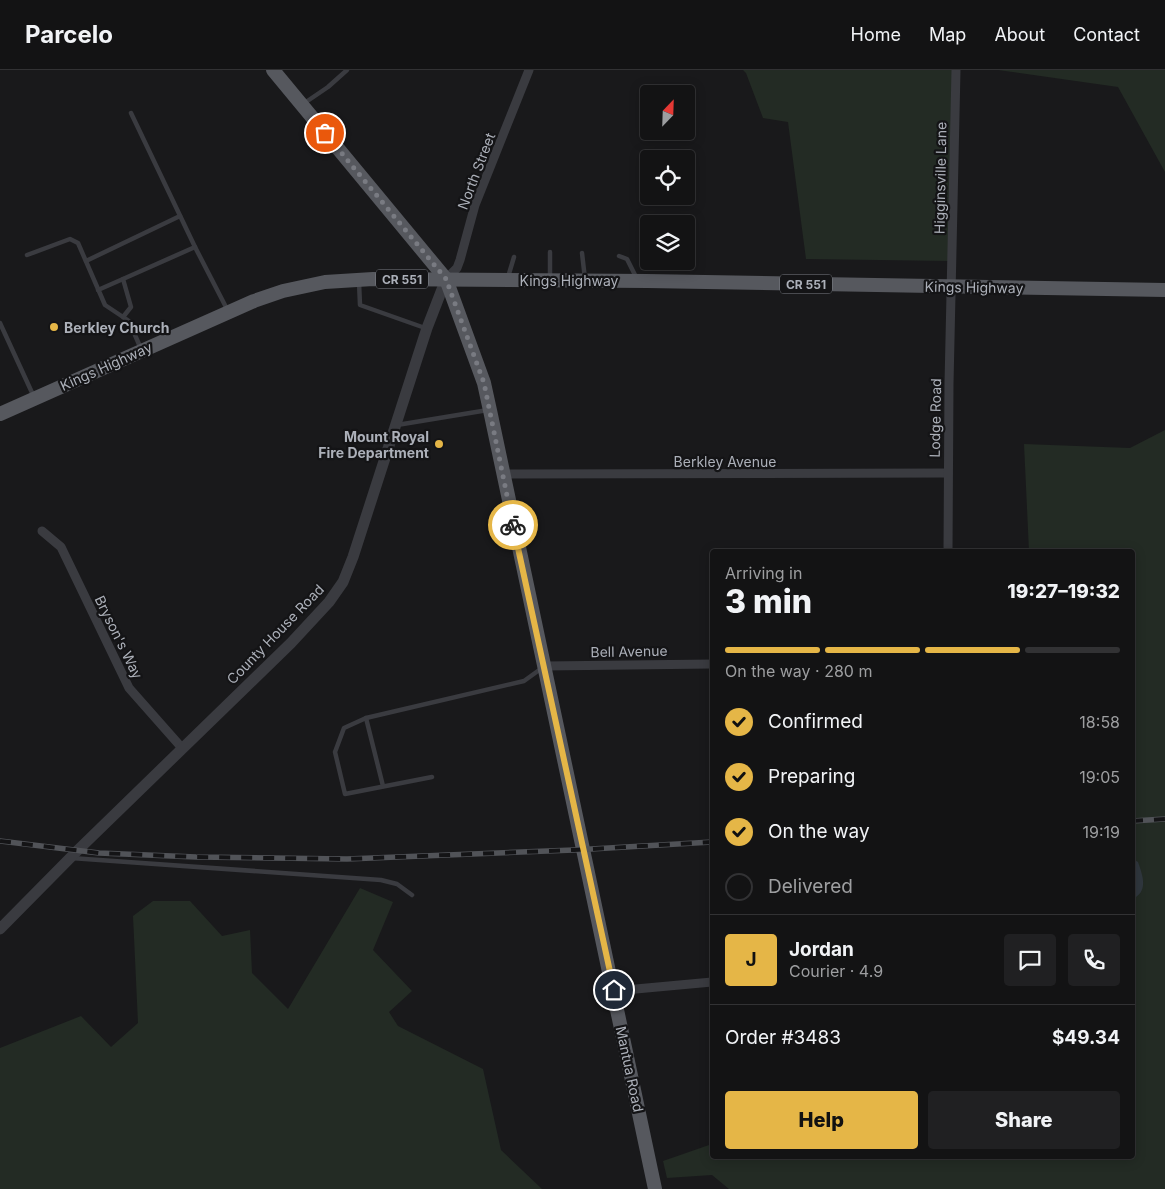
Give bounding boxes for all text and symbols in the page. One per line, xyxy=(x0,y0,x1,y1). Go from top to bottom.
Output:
text: Parcelo xyxy=(25,20,113,49)
text: Home xyxy=(851,24,901,45)
text: Map xyxy=(929,24,966,45)
text: About xyxy=(994,24,1045,45)
text: Contact xyxy=(1073,24,1140,45)
north arrow xyxy=(640,85,695,140)
map controls xyxy=(640,85,695,270)
pin xyxy=(304,112,346,154)
icon: bag xyxy=(311,119,339,147)
street label: Higginsville Lane xyxy=(931,122,949,234)
street label: North Street xyxy=(454,130,499,212)
button: locate xyxy=(640,150,695,205)
button: layers xyxy=(640,215,695,270)
road number: CR 551 xyxy=(376,270,428,288)
street label: Kings Highway xyxy=(520,272,619,289)
road number: CR 551 xyxy=(780,274,832,293)
street label: Kings Highway xyxy=(924,278,1024,296)
place label: Berkley Church xyxy=(64,319,169,336)
marker: Berkley Church xyxy=(48,321,60,333)
street label: Kings Highway xyxy=(57,338,155,394)
street label: Lodge Road xyxy=(926,378,944,458)
place label: Mount Royal Fire Department xyxy=(318,428,429,461)
marker: Mount Royal Fire Department xyxy=(433,438,445,450)
street label: Berkley Avenue xyxy=(674,453,776,470)
courier xyxy=(488,500,538,550)
icon: bike xyxy=(499,511,527,539)
text: Arriving in xyxy=(725,563,802,583)
text: 19:27–19:32 xyxy=(1007,580,1120,603)
street label: County House Road xyxy=(223,581,327,687)
text: 3 min xyxy=(725,582,812,621)
street label: Bryson's Way xyxy=(91,593,147,682)
street label: Bell Avenue xyxy=(590,642,668,660)
text: On the way · 280 m xyxy=(725,661,872,681)
icon: check xyxy=(725,708,753,736)
text: Confirmed xyxy=(768,710,863,733)
text: 18:58 xyxy=(1079,712,1120,732)
icon: check xyxy=(725,763,753,791)
text: Preparing xyxy=(768,765,855,788)
text: 19:05 xyxy=(1079,767,1120,787)
icon: check xyxy=(725,818,753,846)
text: On the way xyxy=(768,820,870,843)
text: 19:19 xyxy=(1083,822,1120,842)
text: Delivered xyxy=(768,875,853,898)
button: chat xyxy=(1004,934,1056,986)
button: phone xyxy=(1068,934,1120,986)
text: Jordan xyxy=(789,938,854,961)
text: J xyxy=(745,948,757,971)
text: Courier · 4.9 xyxy=(789,961,883,981)
pin xyxy=(593,969,635,1011)
icon: home xyxy=(600,976,628,1004)
street label: Mantua Road xyxy=(613,1025,647,1113)
text: Order #3483 xyxy=(725,1026,841,1049)
text: $49.34 xyxy=(1052,1026,1120,1049)
button: Help xyxy=(725,1091,918,1149)
button: Share xyxy=(928,1091,1120,1149)

